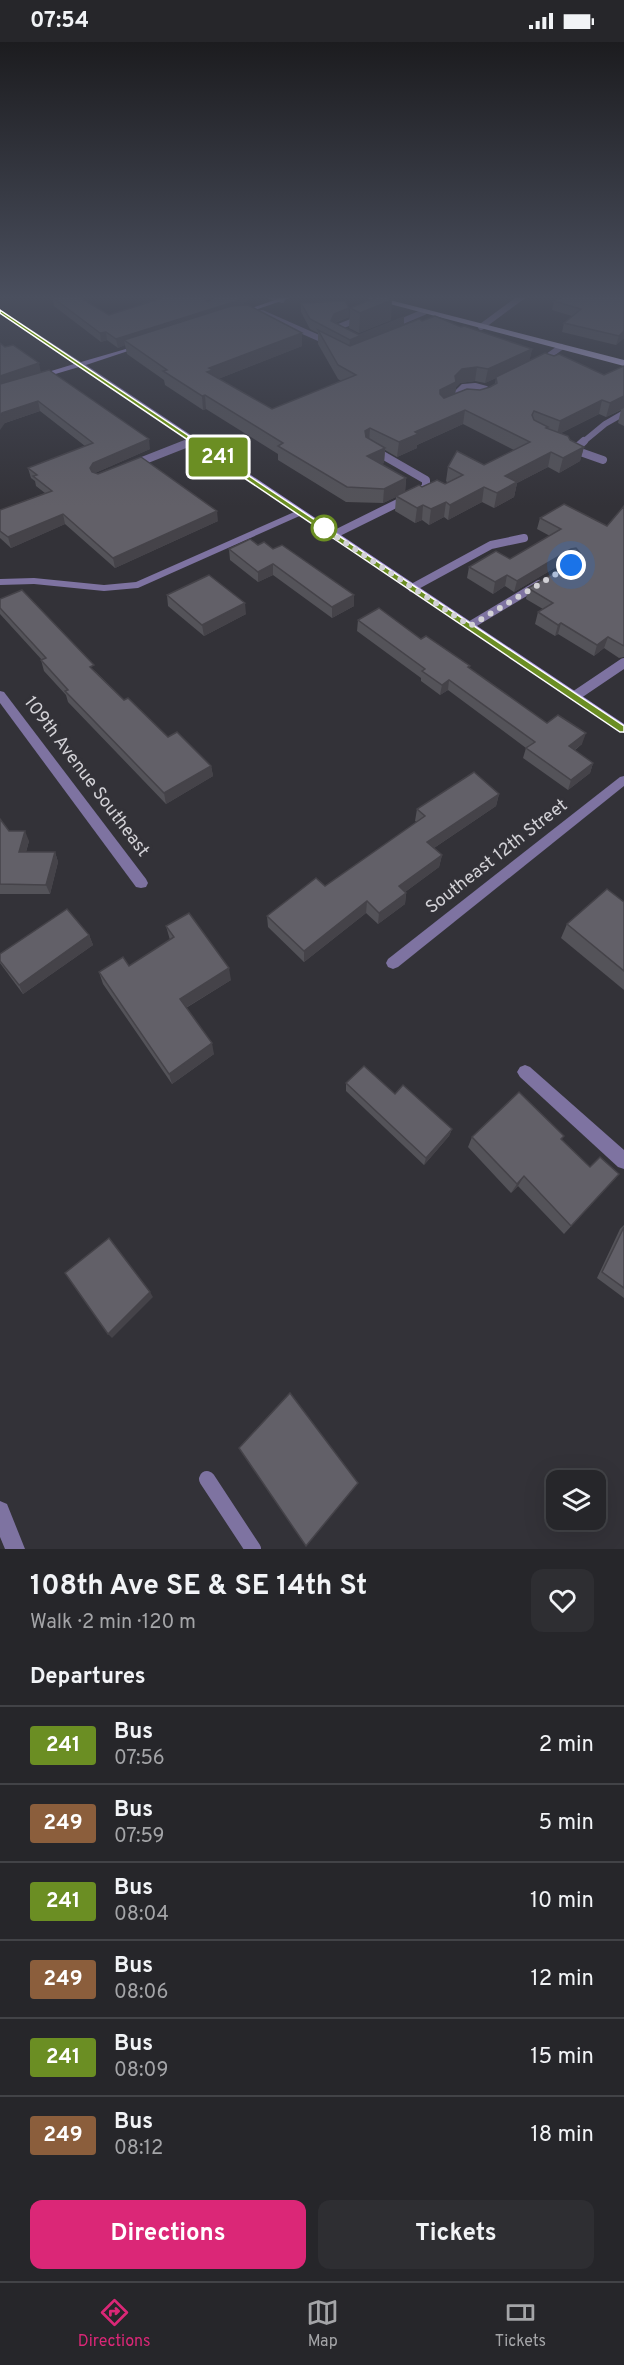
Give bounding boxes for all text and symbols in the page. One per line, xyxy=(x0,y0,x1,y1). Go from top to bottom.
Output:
text: 07:54 xyxy=(30,8,89,35)
line badge: 241 xyxy=(184,438,252,476)
text: 241 xyxy=(201,444,235,471)
unlabelled marker xyxy=(311,515,337,541)
your location xyxy=(556,550,586,580)
street label: 109th Avenue Southeast xyxy=(18,692,154,862)
street label: Southeast 12th Street xyxy=(421,794,573,920)
map controls xyxy=(546,1470,606,1530)
button: layers xyxy=(546,1470,606,1530)
text: 108th Ave SE & SE 14th St xyxy=(30,1569,367,1605)
button: heart xyxy=(531,1569,594,1632)
text: Walk · 2 min · 120 m xyxy=(30,1610,196,1636)
text: Departures xyxy=(30,1664,146,1691)
text: Bus xyxy=(114,1719,153,1746)
text: 241 xyxy=(46,1732,80,1759)
text: 2 min xyxy=(539,1732,594,1759)
text: 07:56 xyxy=(114,1746,165,1772)
text: Bus xyxy=(114,1797,153,1824)
text: 249 xyxy=(43,1810,83,1837)
text: 5 min xyxy=(539,1810,594,1837)
text: 07:59 xyxy=(114,1824,165,1850)
text: Bus xyxy=(114,1875,153,1902)
text: 241 xyxy=(46,1888,80,1915)
text: 10 min xyxy=(530,1888,594,1915)
text: 08:04 xyxy=(114,1902,169,1928)
text: Bus xyxy=(114,1953,153,1980)
text: 249 xyxy=(43,1966,83,1993)
text: 12 min xyxy=(531,1966,594,1993)
text: 08:06 xyxy=(114,1980,168,2006)
text: Bus xyxy=(114,2031,153,2058)
text: 241 xyxy=(46,2044,80,2071)
text: 15 min xyxy=(530,2044,594,2071)
text: 08:09 xyxy=(114,2058,168,2084)
text: Bus xyxy=(114,2109,153,2136)
text: 249 xyxy=(43,2122,83,2149)
text: 18 min xyxy=(531,2122,594,2149)
text: 08:12 xyxy=(114,2136,163,2162)
button: Directions xyxy=(30,2200,306,2269)
button: Tickets xyxy=(318,2200,594,2269)
tab: Directions xyxy=(78,2296,151,2352)
tab: Map xyxy=(306,2296,339,2352)
tab: Tickets xyxy=(495,2296,546,2352)

